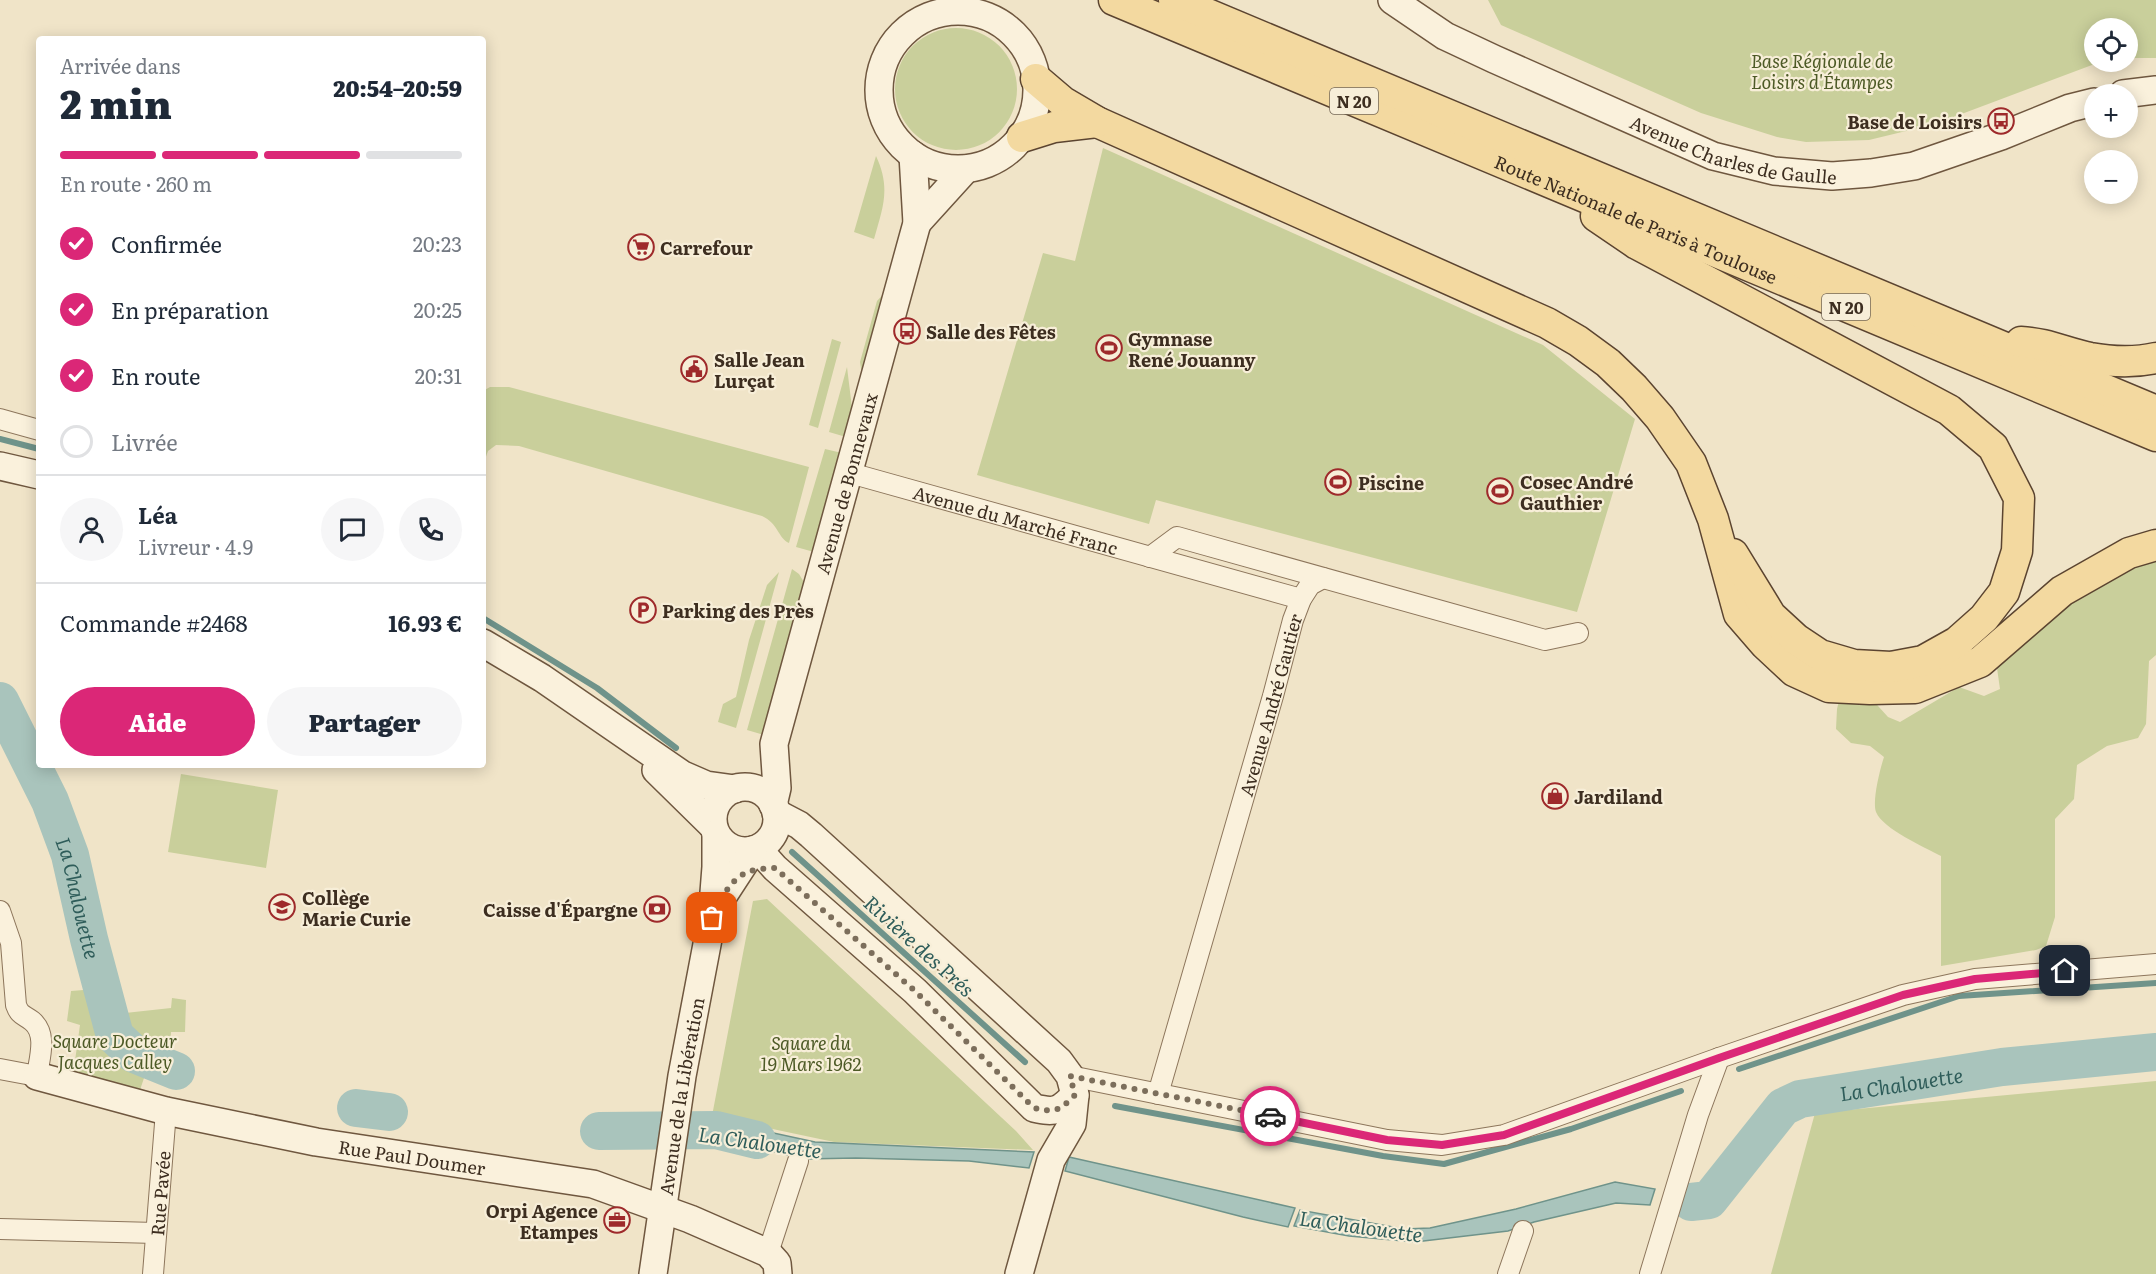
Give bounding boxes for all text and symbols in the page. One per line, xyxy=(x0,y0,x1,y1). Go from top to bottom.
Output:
map controls xyxy=(2084,18,2138,204)
button: locate xyxy=(2084,18,2138,72)
park label: Base Régionale de Loisirs d'Étampes xyxy=(1751,47,1893,95)
text: Arrivée dans xyxy=(60,50,180,80)
text: 20:54–20:59 xyxy=(333,71,462,104)
text: 2 min xyxy=(60,73,172,131)
button: + xyxy=(2084,84,2138,138)
road number: N 20 xyxy=(1330,88,1378,114)
bus stop icon: Base de Loisirs xyxy=(1986,106,2016,136)
street label: Avenue Charles de Gaulle xyxy=(1626,108,1838,190)
place label: Base de Loisirs xyxy=(1847,108,1982,135)
street label: Route Nationale de Paris à Toulouse xyxy=(1491,147,1782,290)
button: − xyxy=(2084,150,2138,204)
text: En route · 260 m xyxy=(60,168,212,198)
icon: check xyxy=(60,227,93,260)
text: Confirmée xyxy=(111,227,222,260)
text: 20:23 xyxy=(413,228,462,258)
supermarket icon: Carrefour xyxy=(626,232,656,262)
place label: Carrefour xyxy=(660,234,753,261)
icon: check xyxy=(60,293,93,326)
text: En préparation xyxy=(111,293,269,326)
text: 20:25 xyxy=(414,294,462,324)
road number: N 20 xyxy=(1822,294,1870,320)
bus stop icon: Salle des Fêtes xyxy=(892,316,922,346)
place label: Salle des Fêtes xyxy=(926,318,1056,345)
place label: Gymnase René Jouanny xyxy=(1128,325,1255,373)
sports icon: Gymnase René Jouanny xyxy=(1094,333,1124,363)
place label: Salle Jean Lurçat xyxy=(714,346,805,394)
public building icon: Salle Jean Lurçat xyxy=(679,354,709,384)
icon: check xyxy=(60,359,93,392)
text: En route xyxy=(111,359,200,392)
text: 20:31 xyxy=(415,360,462,390)
street label: Avenue de Bonnevaux xyxy=(808,389,884,577)
text: Livrée xyxy=(111,425,178,458)
sports icon: Piscine xyxy=(1323,467,1353,497)
place label: Cosec André Gauthier xyxy=(1520,468,1634,516)
place label: Piscine xyxy=(1358,469,1424,496)
sports icon: Cosec André Gauthier xyxy=(1485,476,1515,506)
street label: Avenue du Marché Franc xyxy=(910,478,1121,561)
button: person xyxy=(60,498,123,561)
text: Léa xyxy=(138,498,177,531)
button: chat xyxy=(321,498,384,561)
button: phone xyxy=(399,498,462,561)
text: Livreur · 4.9 xyxy=(138,531,253,561)
parking icon: Parking des Près xyxy=(628,595,658,625)
place label: Parking des Près xyxy=(662,597,814,624)
text: Commande #2468 xyxy=(60,606,248,639)
text: 16.93 € xyxy=(388,606,462,639)
street label: Avenue André Gautier xyxy=(1231,609,1308,799)
button: Aide xyxy=(60,687,255,756)
button: Partager xyxy=(267,687,462,756)
shop icon: Jardiland xyxy=(1540,781,1570,811)
place label: Jardiland xyxy=(1574,783,1663,810)
water label: La Chalouette xyxy=(49,832,109,962)
place label: Collège Marie Curie xyxy=(302,884,411,932)
water label: Rivière des Prés xyxy=(858,887,982,1003)
school or university icon: Collège Marie Curie xyxy=(267,892,297,922)
pin xyxy=(686,892,737,943)
bank icon: Caisse d'Épargne xyxy=(642,894,672,924)
place label: Caisse d'Épargne xyxy=(483,896,638,923)
icon: bag xyxy=(695,901,728,934)
pin xyxy=(2039,945,2090,996)
icon: home xyxy=(2048,954,2081,987)
street label: Avenue de la Libération xyxy=(651,995,710,1197)
park label: Square Docteur Jacques Calley xyxy=(53,1027,177,1075)
park label: Square du 19 Mars 1962 xyxy=(761,1029,861,1077)
water label: La Chalouette xyxy=(1837,1058,1965,1108)
courier xyxy=(1240,1086,1300,1146)
icon: car xyxy=(1254,1100,1287,1133)
water label: La Chalouette xyxy=(696,1117,824,1165)
street label: Rue Paul Doumer xyxy=(337,1132,488,1181)
street label: Rue Pavée xyxy=(143,1150,176,1237)
place label: Orpi Agence Etampes xyxy=(486,1197,598,1245)
water label: La Chalouette xyxy=(1297,1201,1425,1249)
office icon: Orpi Agence Etampes xyxy=(602,1205,632,1235)

